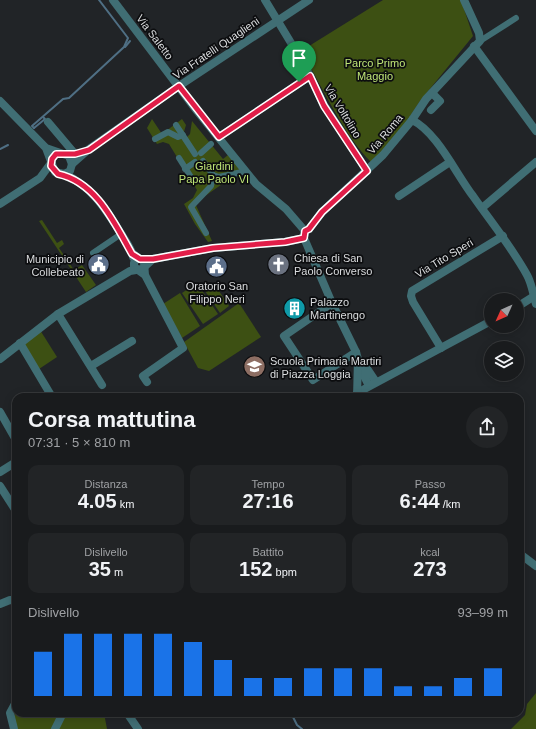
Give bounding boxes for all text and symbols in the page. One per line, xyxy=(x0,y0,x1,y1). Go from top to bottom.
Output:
street label: Via Saletto xyxy=(134,12,176,62)
street label: Via Fratelli Quaglieni xyxy=(171,15,261,81)
pin xyxy=(282,41,316,82)
icon: arrive xyxy=(288,47,310,69)
park label: Parco Primo Maggio xyxy=(345,57,405,82)
street label: Via Voltolino xyxy=(322,82,364,140)
street label: Via Roma xyxy=(365,111,406,156)
park label: Giardini Papa Paolo VI xyxy=(179,160,249,185)
street label: Via Tito Speri xyxy=(413,236,475,280)
church icon: Chiesa di San Paolo Converso xyxy=(266,251,292,277)
public building icon: Municipio di Collebeato xyxy=(86,252,112,278)
place label: Chiesa di San Paolo Converso xyxy=(294,252,372,277)
place label: Municipio di Collebeato xyxy=(26,253,84,278)
public building icon: Oratorio San Filippo Neri xyxy=(204,253,230,279)
place label: Oratorio San Filippo Neri xyxy=(186,280,248,305)
north arrow xyxy=(484,293,524,333)
map controls xyxy=(484,293,524,381)
building icon: Palazzo Martinengo xyxy=(282,295,308,321)
place label: Palazzo Martinengo xyxy=(310,296,365,321)
button: layers xyxy=(484,341,524,381)
school or university icon: Scuola Primaria Martiri di Piazza Loggia xyxy=(241,354,267,380)
place label: Scuola Primaria Martiri di Piazza Loggia xyxy=(270,355,381,380)
button: share xyxy=(466,406,508,448)
text: Corsa mattutina xyxy=(28,407,195,432)
text: 07:31 · 5 × 810 m xyxy=(28,435,130,450)
text: Distanza xyxy=(85,478,127,490)
text: Tempo xyxy=(251,478,285,490)
text: Passo xyxy=(415,478,445,490)
text: 4.05 xyxy=(78,490,117,512)
text: 27:16 xyxy=(242,490,294,512)
text: 6:44 xyxy=(400,490,440,512)
text: km xyxy=(117,498,134,510)
text: /km xyxy=(440,498,460,510)
text: Dislivello xyxy=(84,546,128,558)
text: Battito xyxy=(252,546,284,558)
text: kcal xyxy=(420,546,440,558)
text: 35 xyxy=(89,558,111,580)
text: 152 xyxy=(239,558,272,580)
text: 273 xyxy=(413,558,447,580)
text: m xyxy=(111,566,123,578)
text: bpm xyxy=(272,566,297,578)
text: Dislivello xyxy=(28,605,79,620)
text: 93–99 m xyxy=(457,605,508,620)

